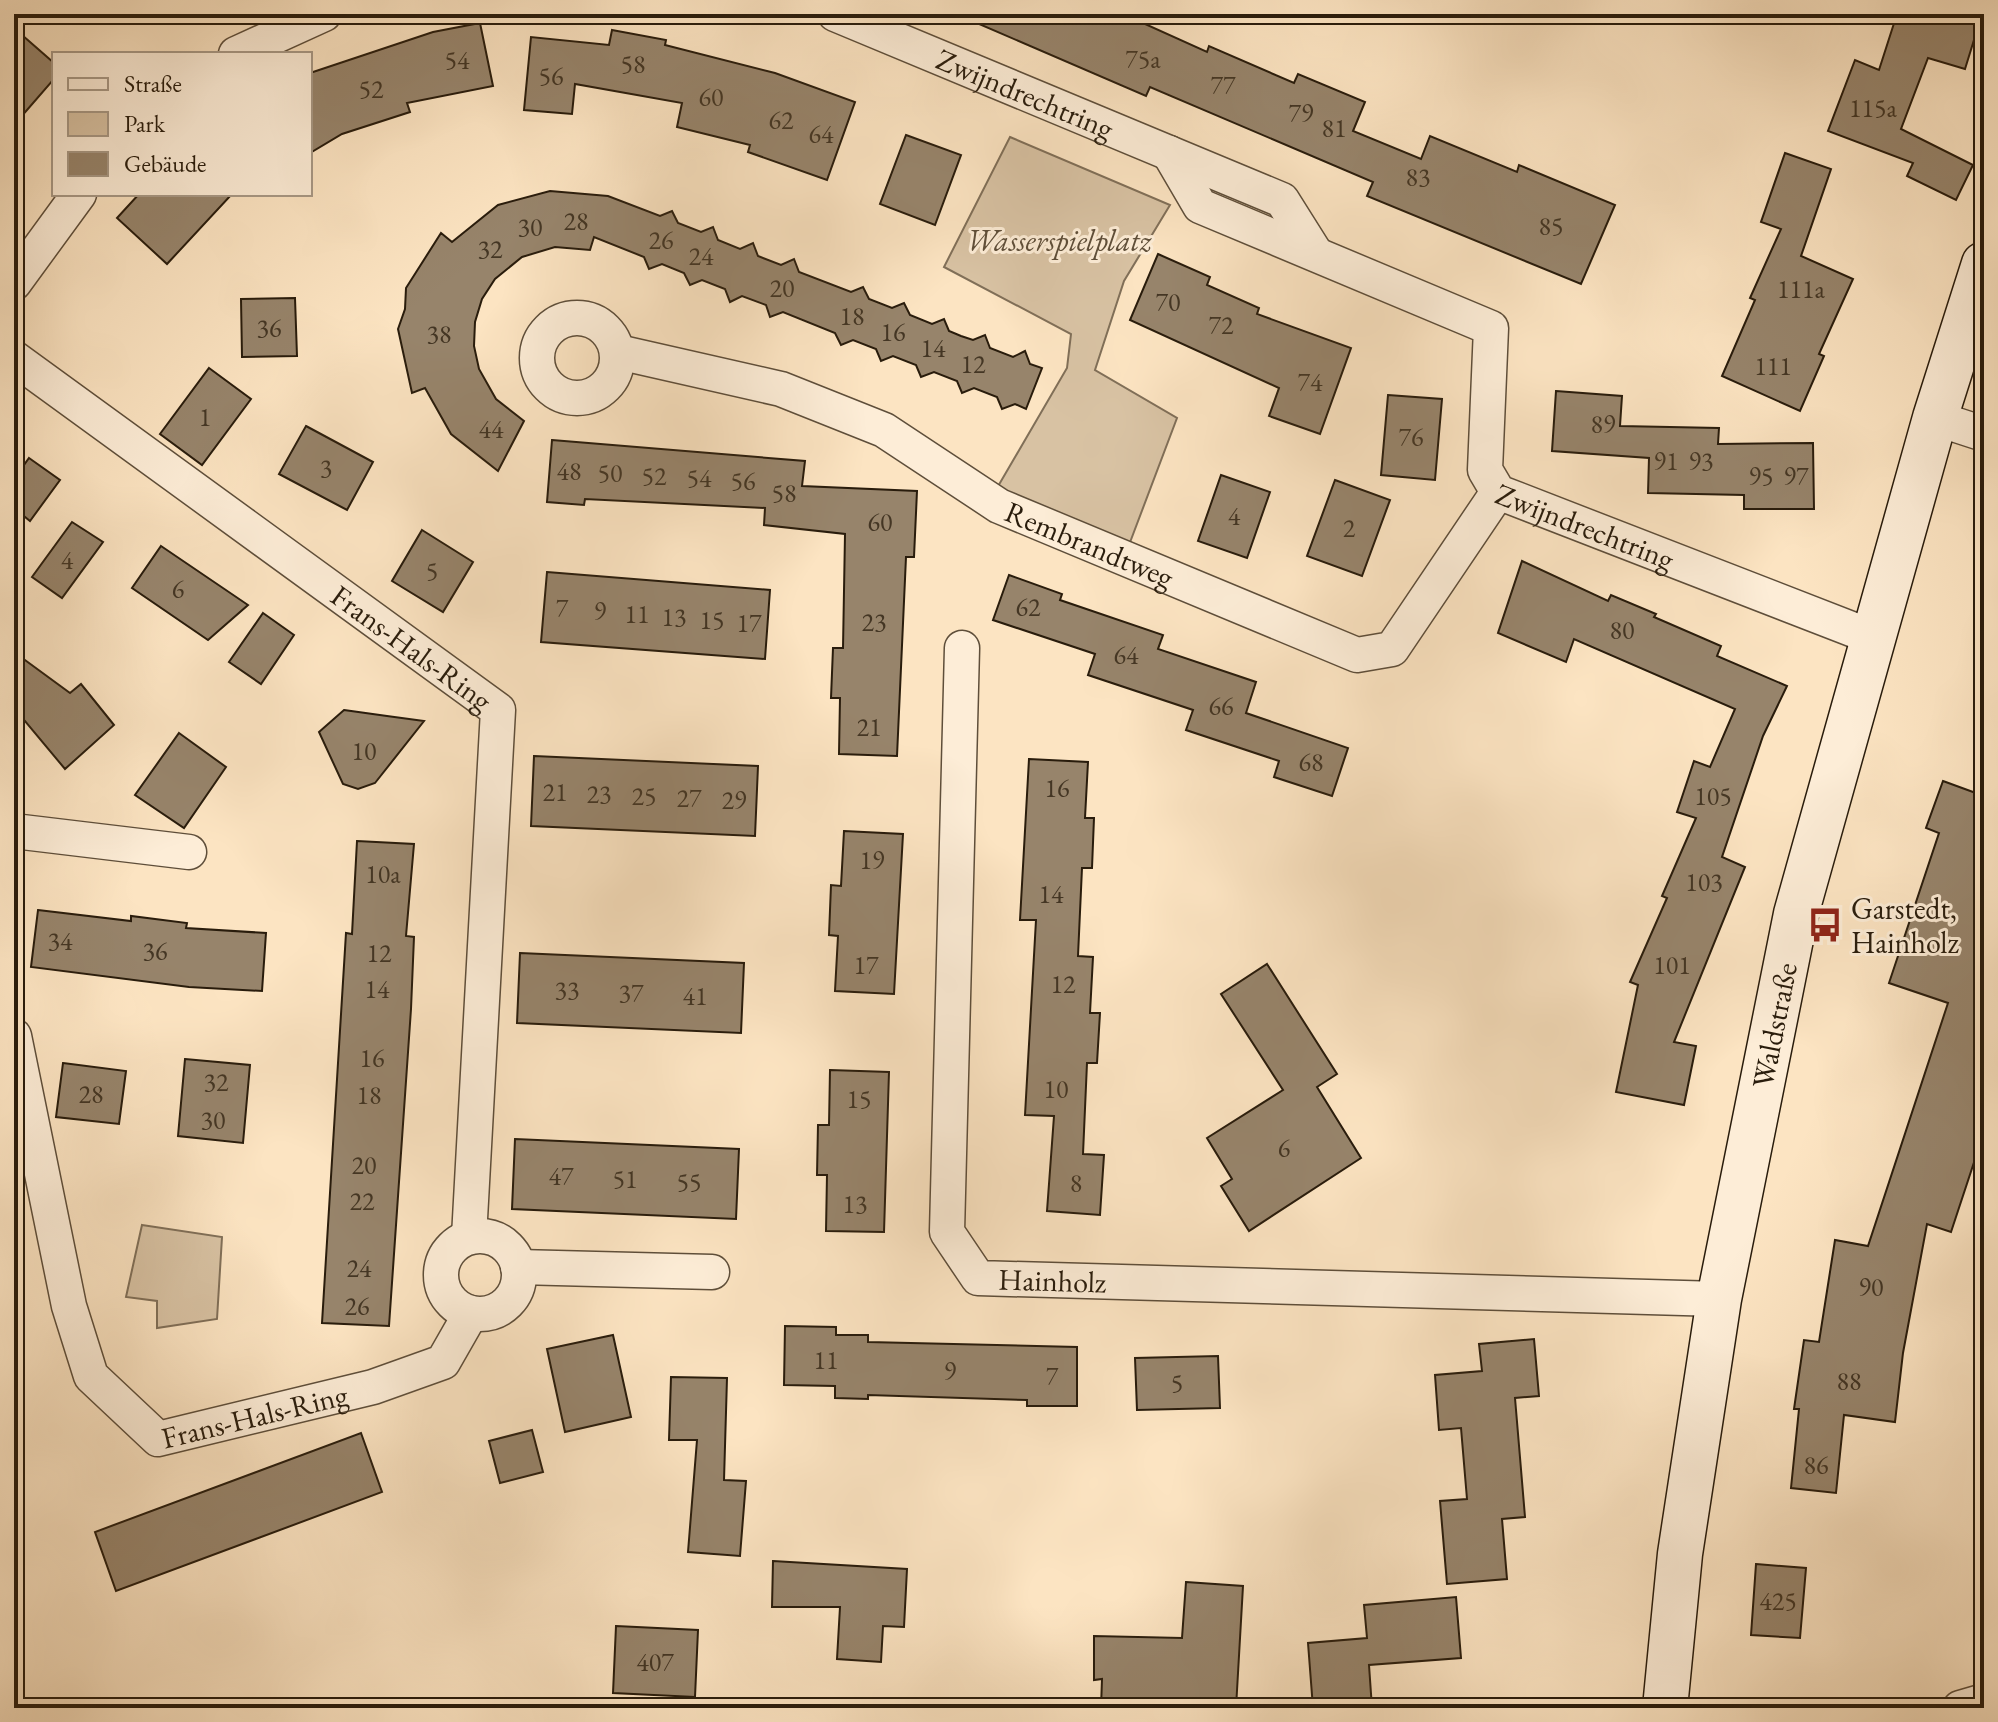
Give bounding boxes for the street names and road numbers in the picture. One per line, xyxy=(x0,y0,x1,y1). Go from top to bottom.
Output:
street label: Zwijndrechtring xyxy=(931,39,1121,148)
street label: Zwijndrechtring xyxy=(1490,473,1681,578)
street label: Rembrandtweg xyxy=(1000,491,1181,596)
street label: Frans-Hals-Ring xyxy=(323,576,501,720)
street label: Waldstraße xyxy=(1742,959,1805,1091)
street label: Hainholz xyxy=(998,1259,1107,1301)
street label: Frans-Hals-Ring xyxy=(157,1374,352,1457)

